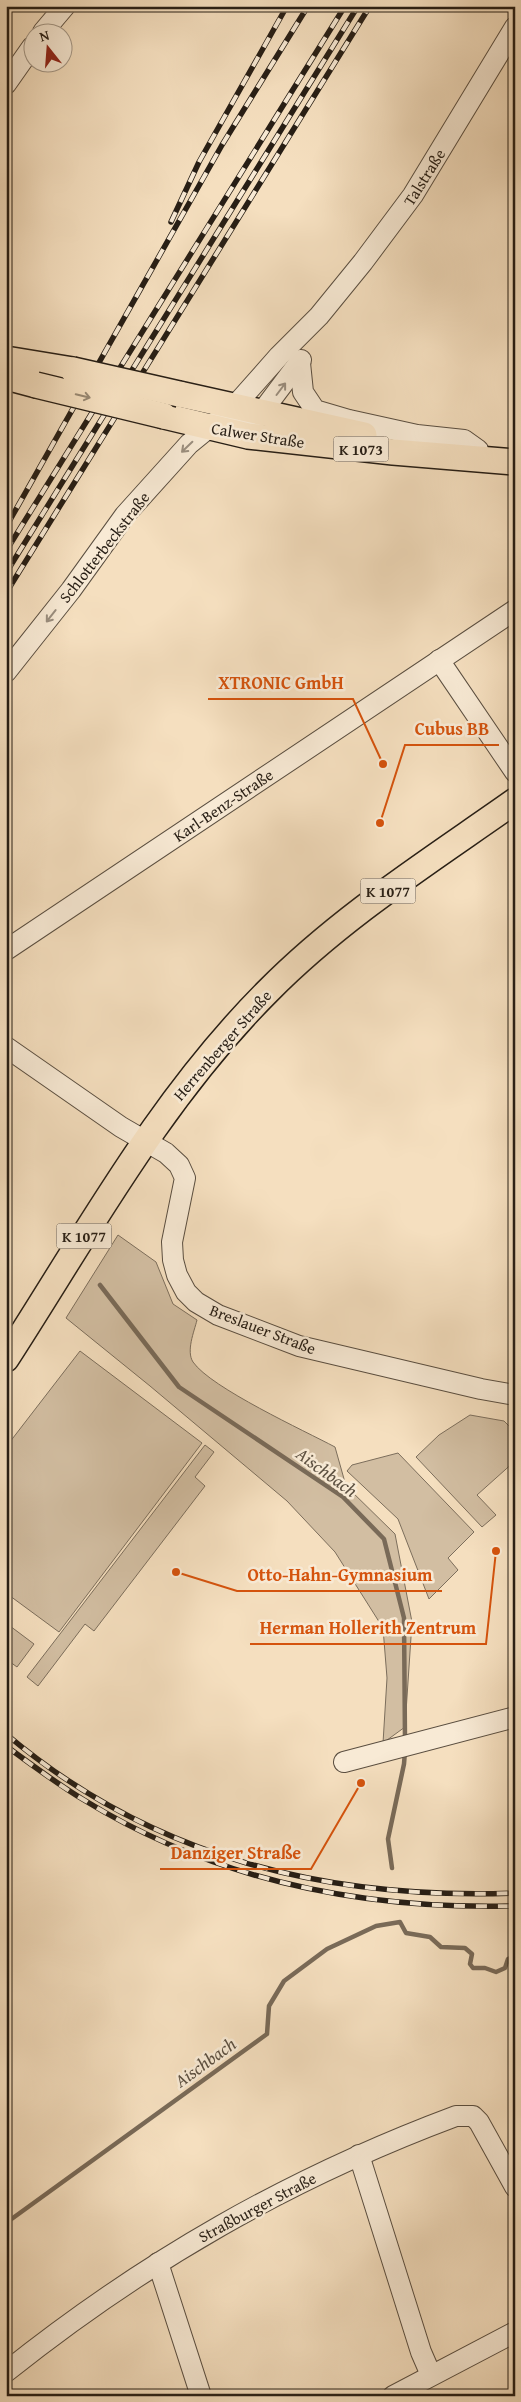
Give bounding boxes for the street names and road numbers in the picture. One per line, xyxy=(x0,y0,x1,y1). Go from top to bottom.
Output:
street label: Talstraße xyxy=(397,144,451,210)
street label: Calwer Straße xyxy=(210,416,306,454)
road number: K 1073 xyxy=(334,436,388,462)
street label: Schlotterbeckstraße xyxy=(53,486,155,608)
street label: Karl-Benz-Straße xyxy=(168,763,278,847)
road number: K 1077 xyxy=(360,878,416,904)
street label: Herrenberger Straße xyxy=(167,984,277,1106)
road number: K 1077 xyxy=(56,1224,112,1248)
street label: Breslauer Straße xyxy=(206,1298,320,1360)
street label: Straßburger Straße xyxy=(194,2166,320,2248)

